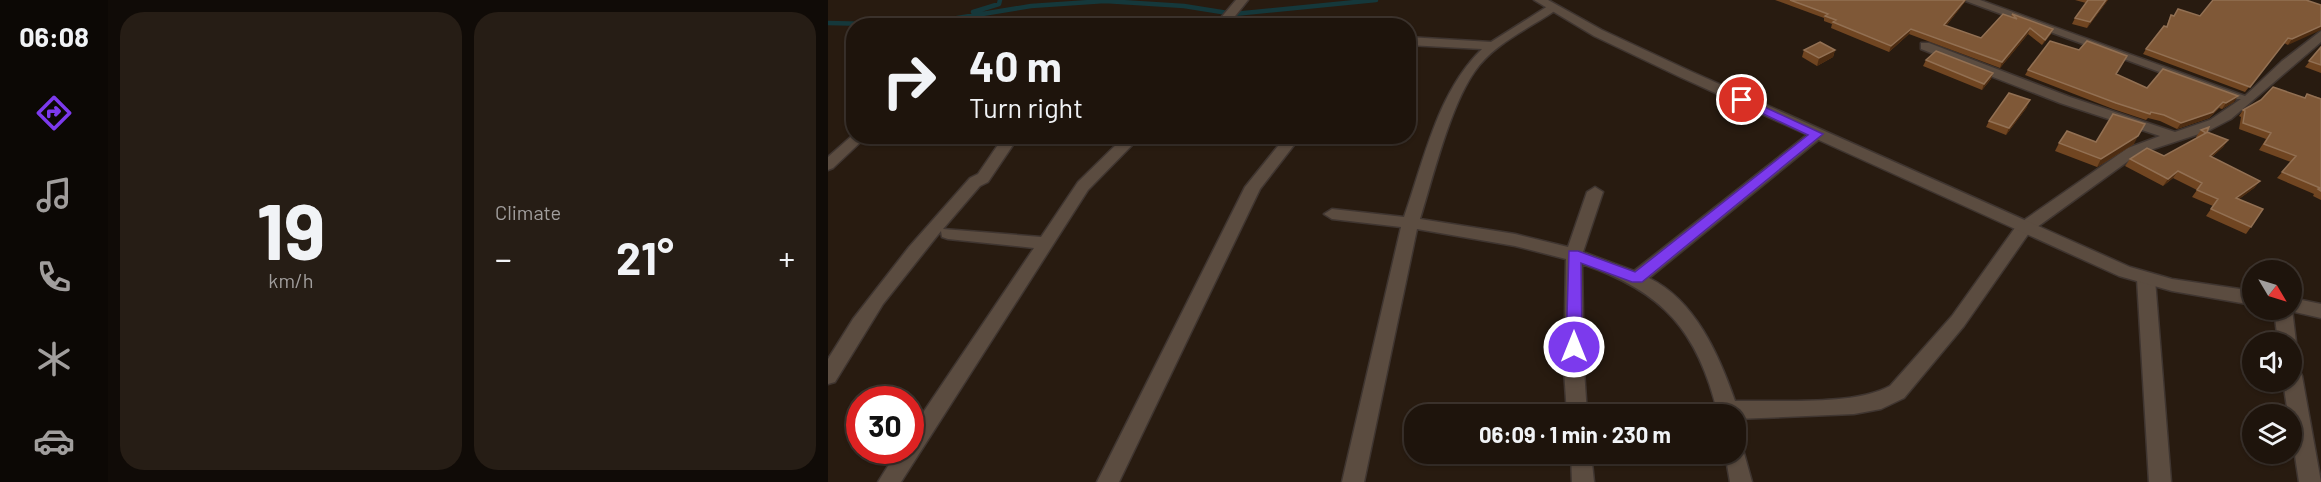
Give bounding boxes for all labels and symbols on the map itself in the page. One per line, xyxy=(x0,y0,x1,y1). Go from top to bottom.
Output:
pin xyxy=(1716,74,1767,125)
north arrow xyxy=(2242,260,2302,320)
position arrow xyxy=(1542,315,1606,379)
speed limit sign: 30 xyxy=(846,386,924,464)

